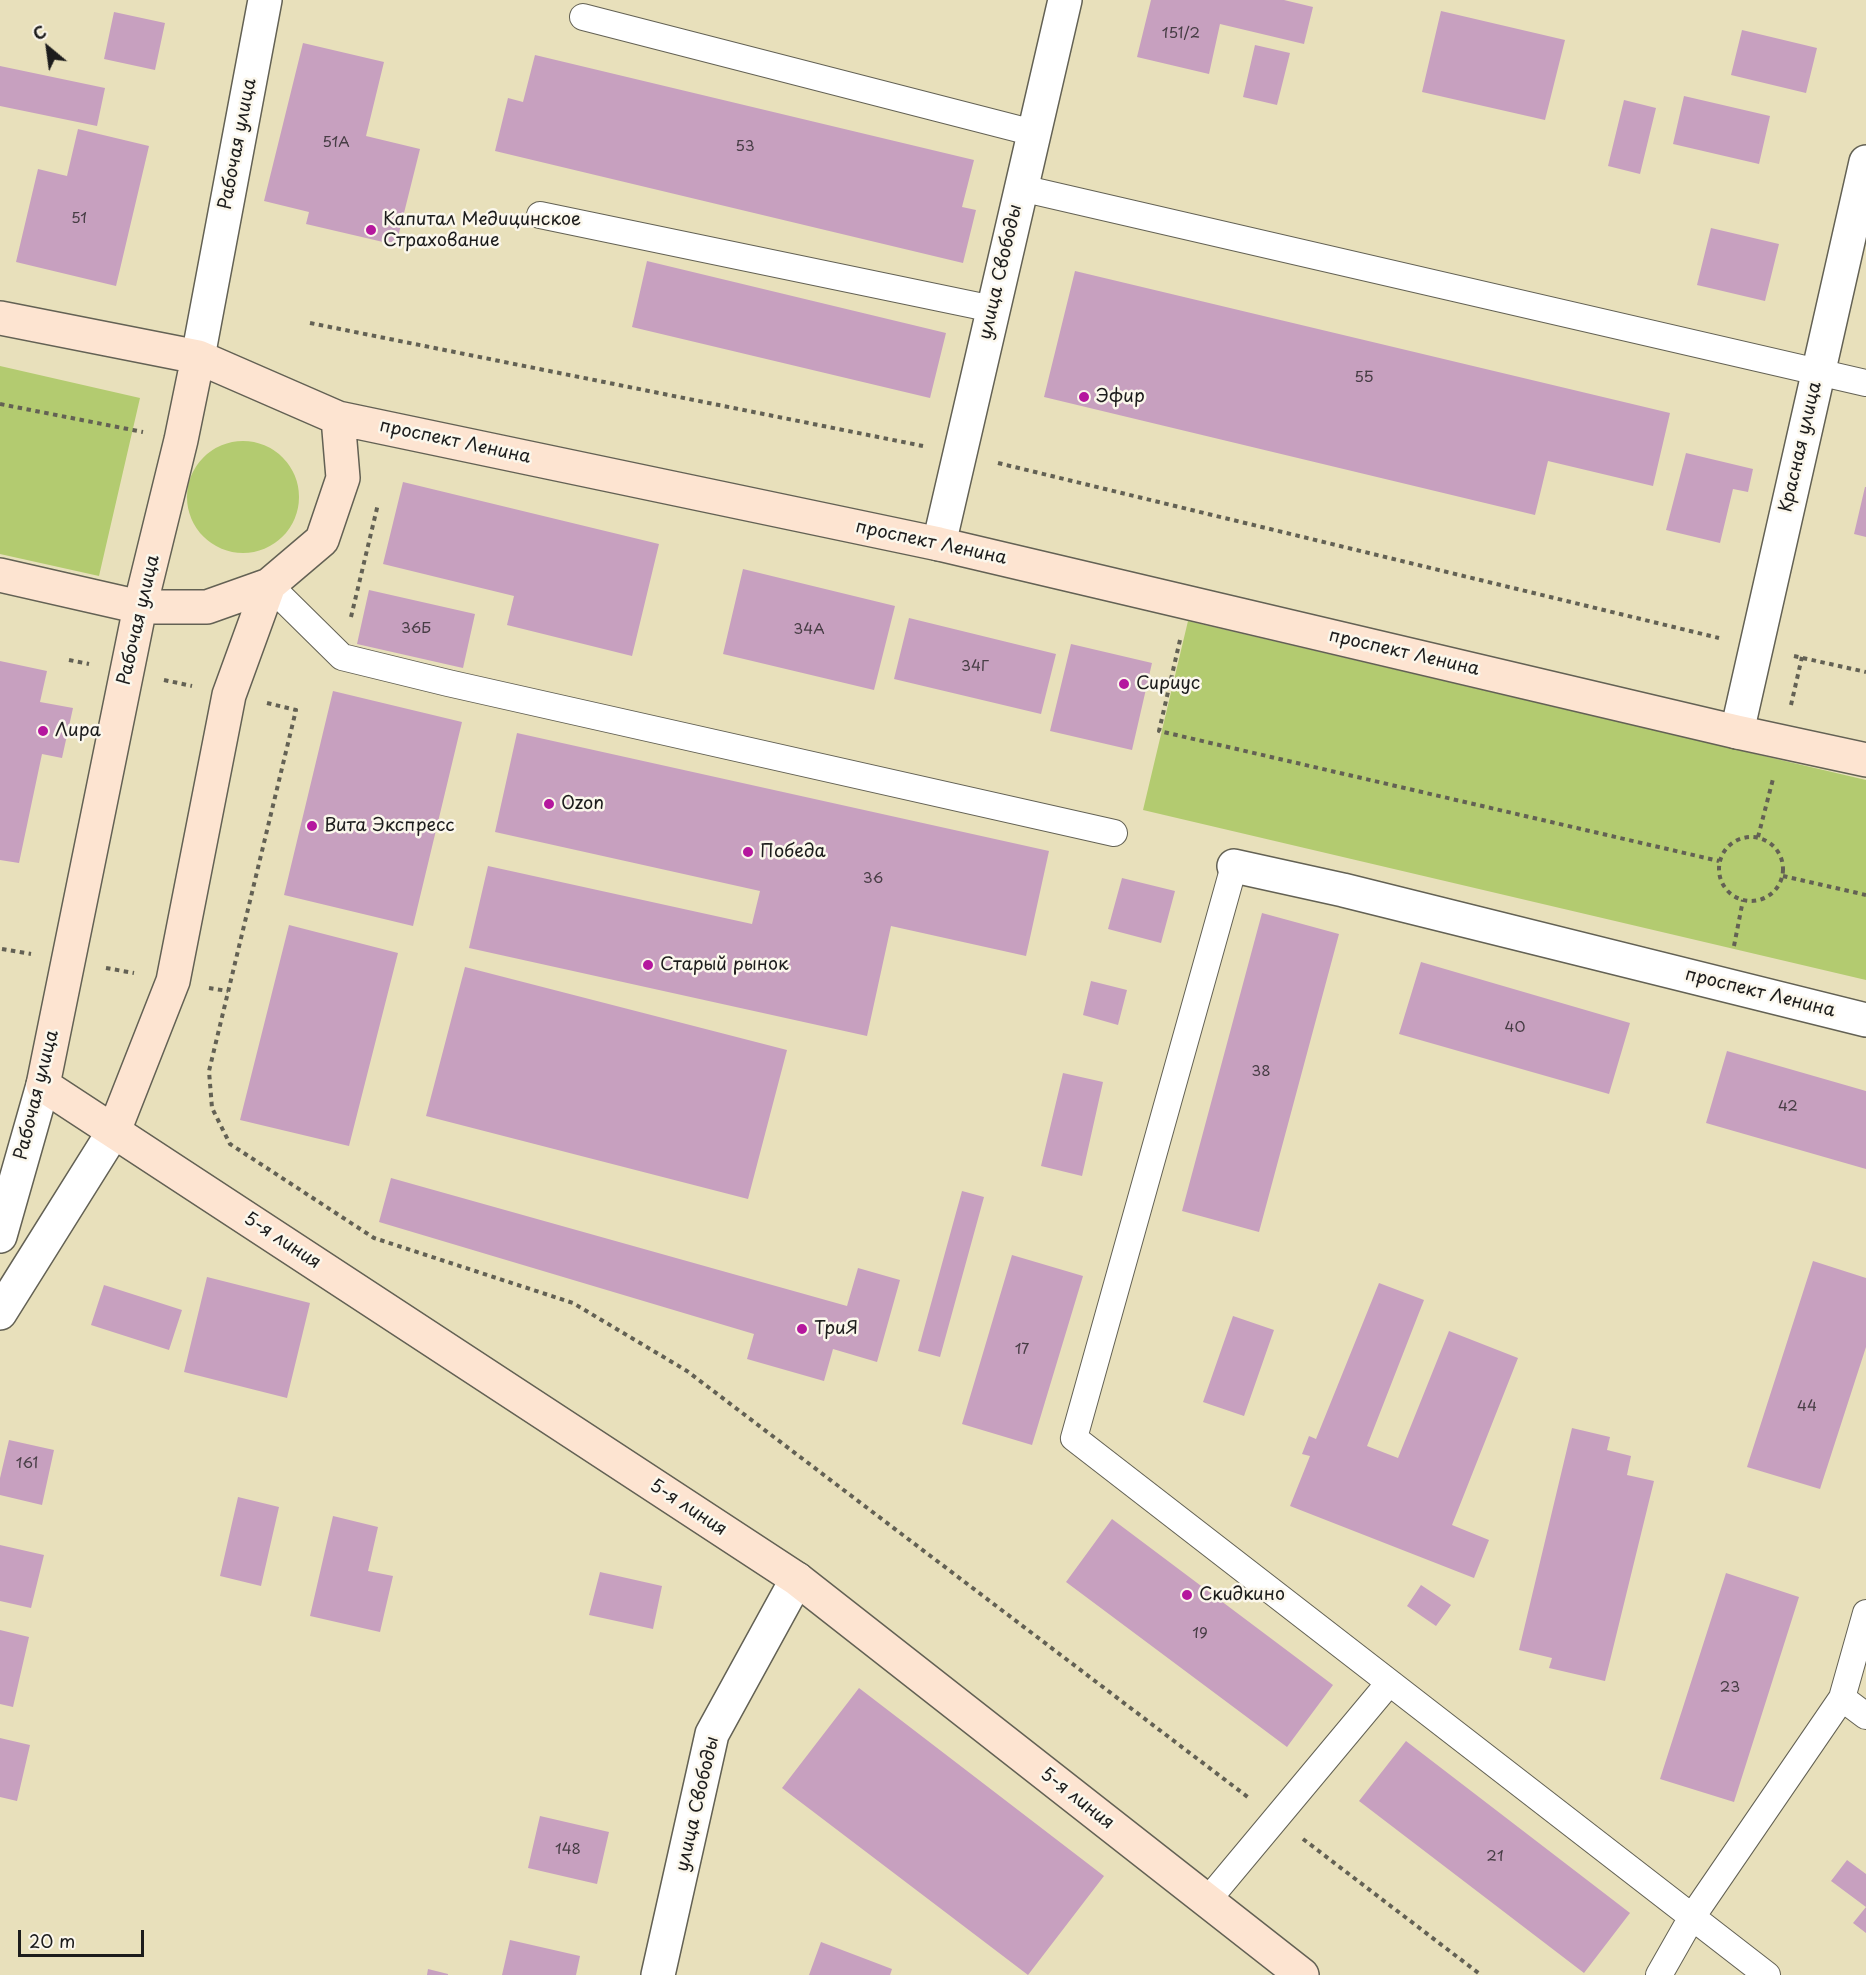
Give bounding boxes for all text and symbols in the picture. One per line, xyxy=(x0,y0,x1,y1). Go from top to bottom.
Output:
north arrow xyxy=(18,18,78,78)
text: С xyxy=(28,19,50,46)
house number: 151/2 xyxy=(1162,25,1200,43)
street label: Рабочая улица xyxy=(215,77,261,211)
house number: 51А xyxy=(322,134,350,152)
house number: 53 xyxy=(735,138,755,156)
street label: улица Свободы xyxy=(975,202,1027,342)
place label: Капитал Медицинское Страхование xyxy=(383,209,581,252)
house number: 51 xyxy=(71,210,87,228)
marker: Капитал Медицинское Страхование xyxy=(364,223,378,237)
house number: 55 xyxy=(1354,369,1374,387)
street label: Красная улица xyxy=(1775,380,1827,514)
place label: Эфир xyxy=(1096,386,1145,408)
marker: Эфир xyxy=(1077,390,1091,404)
street label: проспект Ленина xyxy=(377,415,533,469)
street label: проспект Ленина xyxy=(853,516,1009,570)
street label: Рабочая улица xyxy=(114,553,164,687)
house number: 36Б xyxy=(401,620,431,638)
house number: 34А xyxy=(793,621,825,639)
street label: проспект Ленина xyxy=(1327,625,1481,681)
house number: 34Г xyxy=(961,658,989,676)
place label: Сириус xyxy=(1136,673,1200,695)
marker: Сириус xyxy=(1117,677,1131,691)
place label: Лира xyxy=(55,720,101,742)
marker: Лира xyxy=(36,724,50,738)
place label: Ozon xyxy=(561,793,604,815)
marker: Ozon xyxy=(542,797,556,811)
place label: Вита Экспресс xyxy=(324,815,455,837)
marker: Вита Экспресс xyxy=(305,819,319,833)
place label: Победа xyxy=(760,841,826,863)
marker: Победа xyxy=(741,845,755,859)
house number: 36 xyxy=(863,870,883,888)
place label: Старый рынок xyxy=(660,954,789,976)
marker: Старый рынок xyxy=(641,958,655,972)
street label: проспект Ленина xyxy=(1683,964,1837,1022)
house number: 40 xyxy=(1505,1019,1525,1037)
street label: Рабочая улица xyxy=(10,1028,64,1162)
house number: 38 xyxy=(1251,1063,1271,1081)
house number: 42 xyxy=(1778,1098,1798,1116)
street label: 5-я линия xyxy=(239,1208,325,1274)
place label: ТриЯ xyxy=(814,1318,858,1340)
marker: ТриЯ xyxy=(795,1322,809,1336)
house number: 17 xyxy=(1015,1341,1029,1359)
house number: 44 xyxy=(1797,1398,1817,1416)
house number: 161 xyxy=(16,1455,38,1473)
street label: 5-я линия xyxy=(645,1475,731,1541)
place label: Скидкино xyxy=(1199,1584,1285,1606)
marker: Скидкино xyxy=(1180,1588,1194,1602)
house number: 19 xyxy=(1192,1625,1208,1643)
house number: 23 xyxy=(1720,1679,1740,1697)
street label: улица Свободы xyxy=(672,1734,724,1874)
street label: 5-я линия xyxy=(1036,1764,1118,1834)
house number: 148 xyxy=(555,1841,581,1859)
house number: 21 xyxy=(1486,1848,1504,1866)
scale bar xyxy=(21,1918,147,1956)
text: 20 m xyxy=(29,1927,75,1954)

